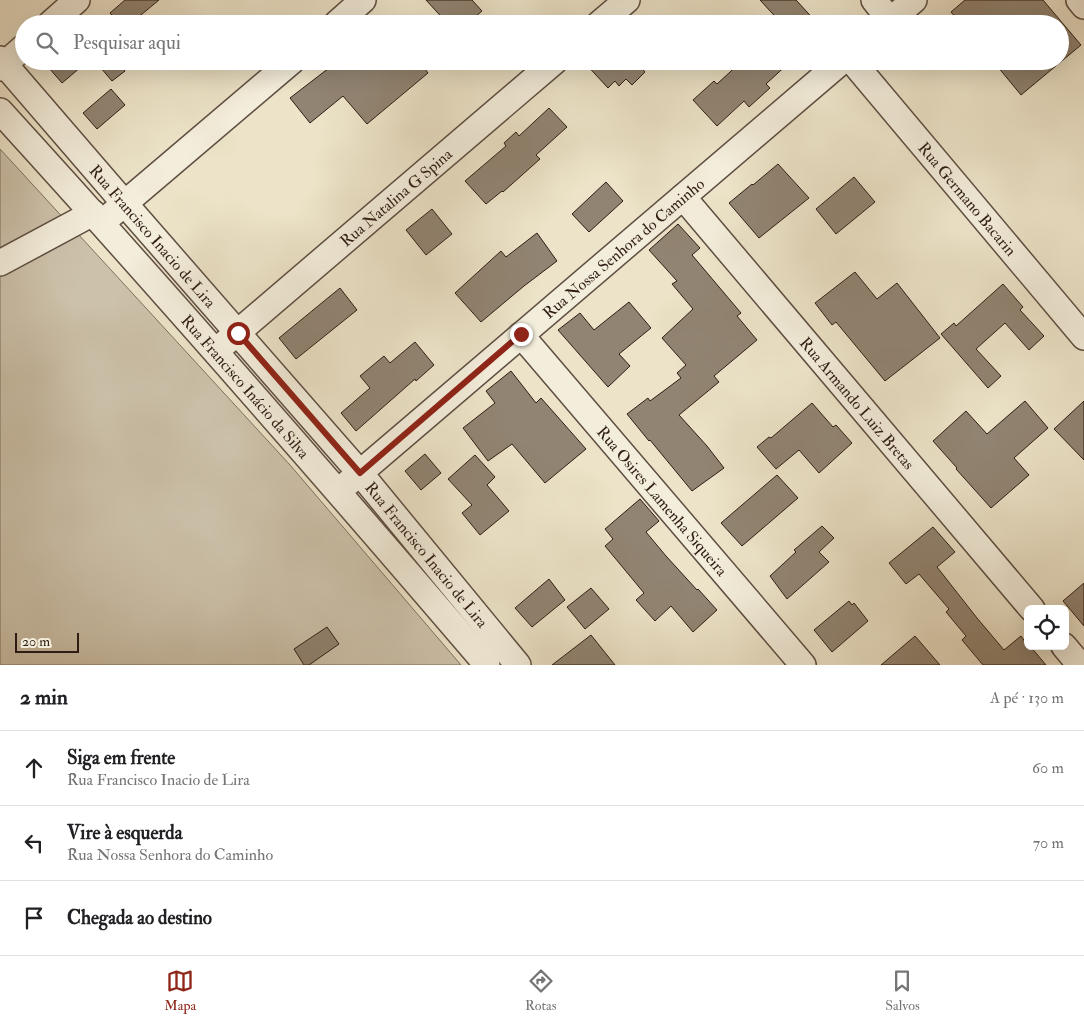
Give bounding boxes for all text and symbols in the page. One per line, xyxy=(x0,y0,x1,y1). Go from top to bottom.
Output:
search box xyxy=(15,15,1069,70)
icon: search xyxy=(33,29,61,57)
text: Pesquisar aqui xyxy=(73,31,181,55)
street label: Rua Germano Bacarin xyxy=(914,138,1021,260)
street label: Rua Natalina G Spina xyxy=(336,144,457,251)
street label: Rua Francisco Inacio de Lira xyxy=(85,161,220,313)
street label: Rua Nossa Senhora do Caminho xyxy=(539,174,709,323)
street label: Rua Francisco Inácio da Silva xyxy=(176,311,314,463)
route start xyxy=(227,322,250,345)
route end xyxy=(510,323,533,346)
street label: Rua Armando Luiz Bretas xyxy=(795,333,918,474)
street label: Rua Osires Lamenha Siqueira xyxy=(592,422,732,581)
street label: Rua Francisco Inacio de Lira xyxy=(360,478,492,632)
map controls xyxy=(1024,605,1069,650)
button: locate xyxy=(1024,605,1069,650)
scale bar xyxy=(15,630,79,653)
text: 20 m xyxy=(22,633,50,650)
text: 2 min xyxy=(20,684,68,711)
text: A pé · 130 m xyxy=(990,688,1064,708)
text: Siga em frente xyxy=(67,746,175,770)
icon: ahead xyxy=(20,754,48,782)
text: 60 m xyxy=(1032,758,1064,778)
text: Rua Francisco Inacio de Lira xyxy=(67,770,250,790)
text: Vire à esquerda xyxy=(67,821,182,845)
icon: left xyxy=(20,829,48,857)
text: 70 m xyxy=(1033,833,1064,853)
text: Rua Nossa Senhora do Caminho xyxy=(67,845,273,865)
icon: arrive xyxy=(20,904,48,932)
text: Chegada ao destino xyxy=(67,906,212,930)
tab: Mapa xyxy=(164,967,196,1014)
tab: Rotas xyxy=(525,967,557,1014)
tab: Salvos xyxy=(885,967,920,1014)

